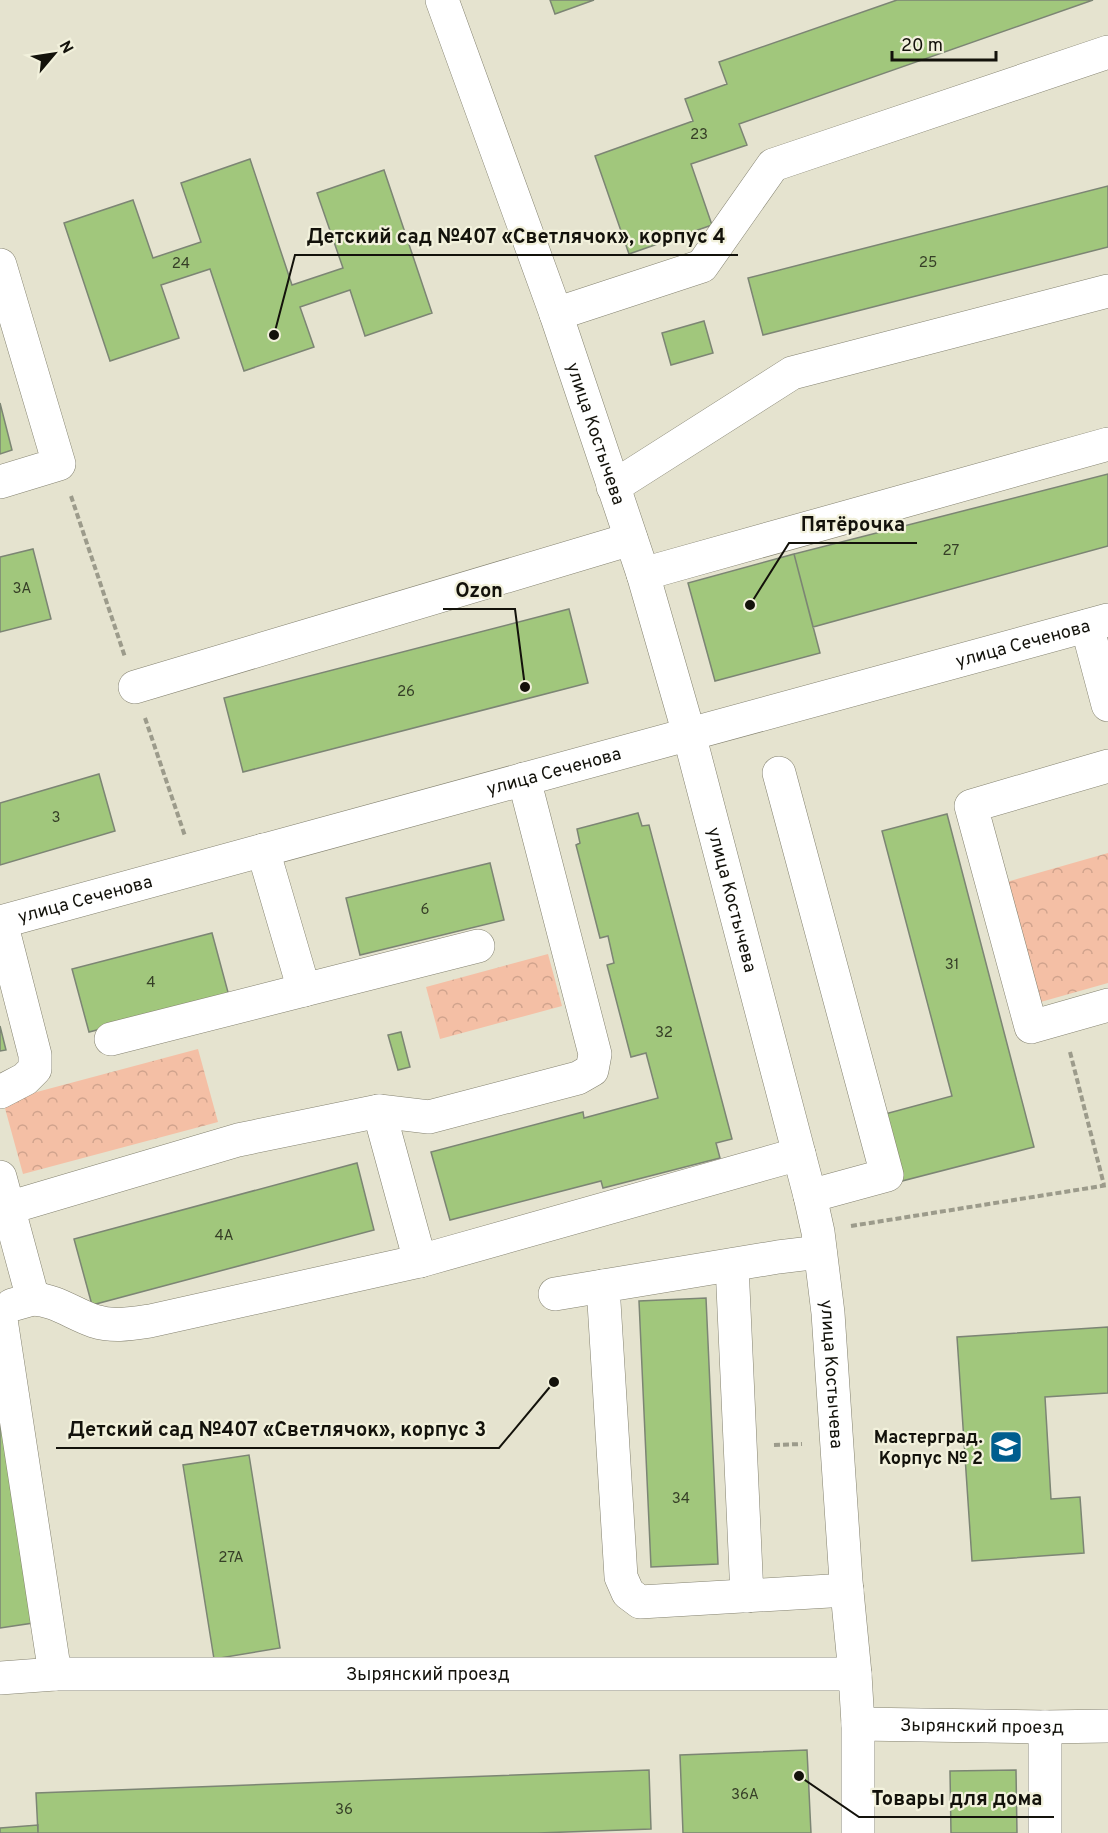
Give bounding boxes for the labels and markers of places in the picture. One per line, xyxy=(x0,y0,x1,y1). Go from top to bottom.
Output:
callout: Детский сад №407 «Светлячок», корпус 4 xyxy=(295,217,738,255)
callout: Пятёрочка xyxy=(789,505,917,543)
callout: Ozon xyxy=(443,571,515,609)
callout: Детский сад №407 «Светлячок», корпус 3 xyxy=(56,1410,499,1448)
place label: Мастерград. Корпус № 2 xyxy=(874,1427,983,1471)
school or university icon: Мастерград. Корпус № 2 xyxy=(988,1429,1024,1465)
callout: Товары для дома xyxy=(859,1779,1054,1817)

